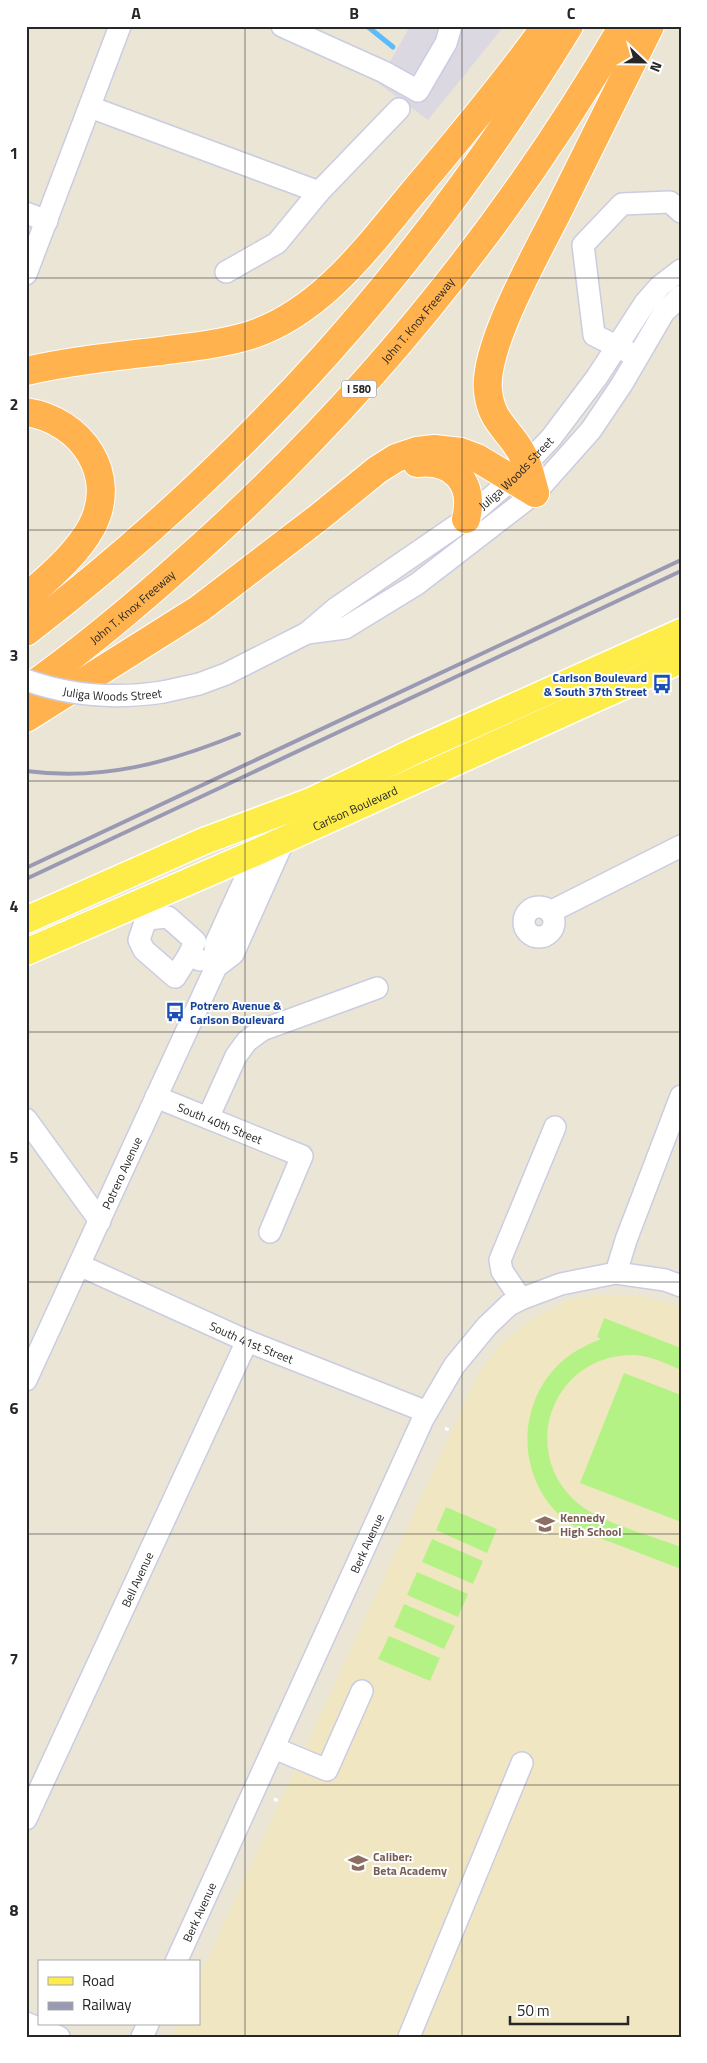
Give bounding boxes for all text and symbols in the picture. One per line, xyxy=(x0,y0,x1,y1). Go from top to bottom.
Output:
text: A xyxy=(131,1,141,25)
text: B xyxy=(349,1,359,25)
text: C xyxy=(567,1,576,25)
north arrow xyxy=(620,38,670,88)
text: N xyxy=(645,59,668,75)
text: 1 xyxy=(10,141,18,165)
street label: John T. Knox Freeway xyxy=(376,273,459,367)
road number: I 580 xyxy=(342,380,376,398)
text: 2 xyxy=(10,392,18,416)
street label: Juliga Woods Street xyxy=(474,431,558,514)
street label: John T. Knox Freeway xyxy=(85,565,179,648)
text: 3 xyxy=(10,643,18,667)
place label: Carlson Boulevard & South 37th Street xyxy=(544,668,648,701)
bus stop icon: Carlson Boulevard & South 37th Street xyxy=(651,673,673,695)
street label: Juliga Woods Street xyxy=(61,681,164,705)
street label: Carlson Boulevard xyxy=(309,780,400,835)
text: 4 xyxy=(10,894,19,918)
place label: Potrero Avenue & Carlson Boulevard xyxy=(190,996,284,1029)
bus stop icon: Potrero Avenue & Carlson Boulevard xyxy=(164,1001,186,1023)
street label: South 40th Street xyxy=(175,1097,266,1149)
street label: Potrero Avenue xyxy=(96,1133,146,1212)
text: 5 xyxy=(10,1145,19,1169)
street label: South 41st Street xyxy=(207,1316,297,1368)
text: 6 xyxy=(10,1396,19,1420)
place label: Kennedy High School xyxy=(560,1508,621,1541)
street label: Berk Avenue xyxy=(345,1510,388,1576)
school or university icon: Kennedy High School xyxy=(534,1513,556,1535)
street label: Bell Avenue xyxy=(116,1549,158,1610)
text: 7 xyxy=(10,1647,18,1671)
place label: Caliber: Beta Academy xyxy=(373,1847,447,1880)
school or university icon: Caliber: Beta Academy xyxy=(347,1852,369,1874)
street label: Berk Avenue xyxy=(177,1879,221,1945)
text: 8 xyxy=(10,1898,19,1922)
legend xyxy=(38,1960,200,2026)
text: Road xyxy=(82,1969,114,1992)
text: Railway xyxy=(82,1993,132,2016)
scale bar xyxy=(510,1993,627,2025)
text: 50 m xyxy=(517,1999,550,2022)

